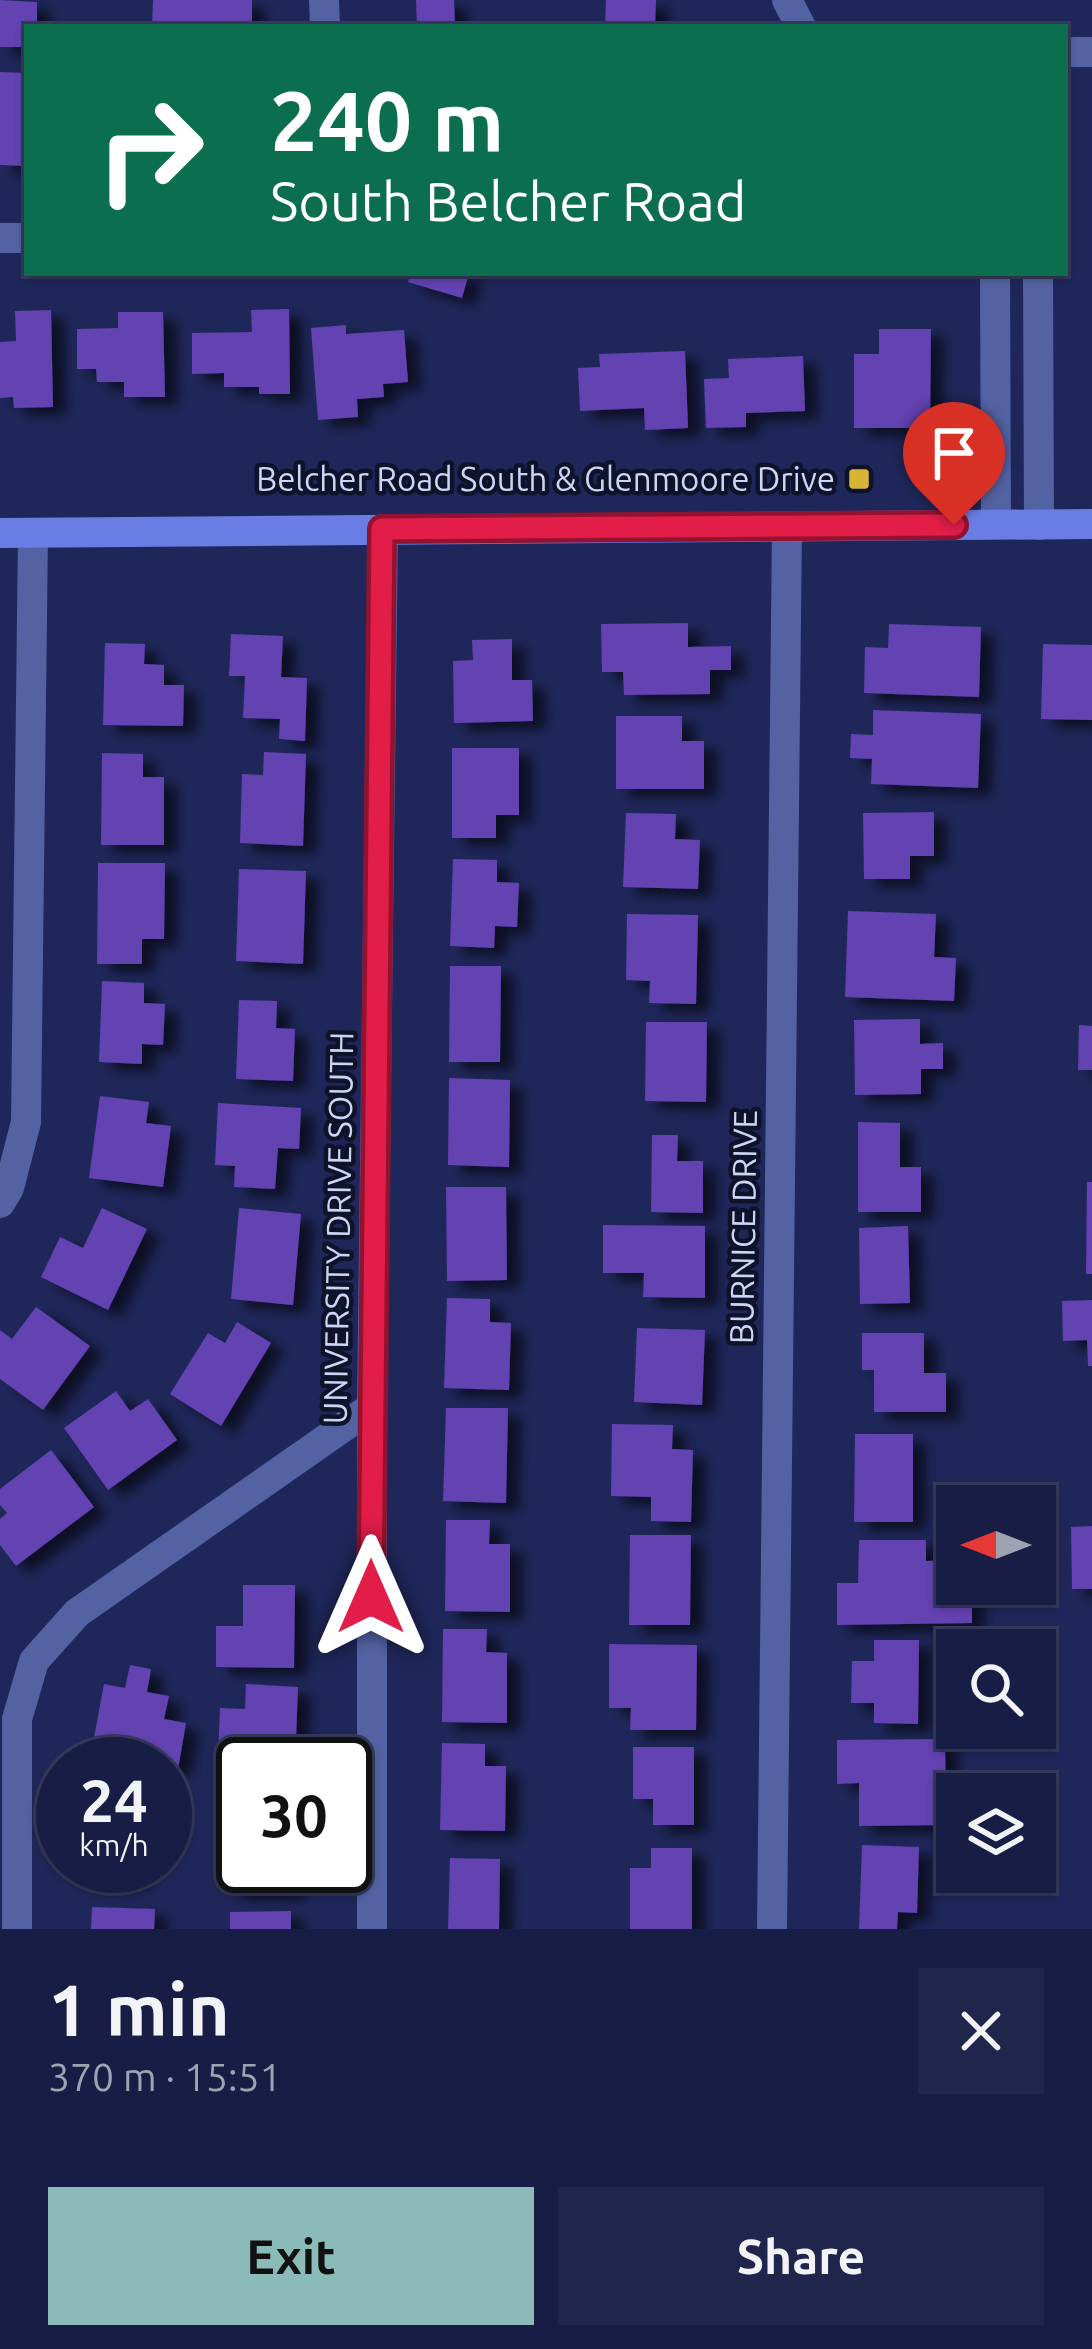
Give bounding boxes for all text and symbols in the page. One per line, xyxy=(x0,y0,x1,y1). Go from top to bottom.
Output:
icon: right xyxy=(72,72,228,228)
text: 240 m xyxy=(270,73,504,167)
text: South Belcher Road xyxy=(270,171,746,231)
pin xyxy=(903,402,1005,525)
icon: arrive xyxy=(921,420,987,486)
place label: Belcher Road South & Glenmoore Drive xyxy=(256,460,835,497)
marker: Belcher Road South & Glenmoore Drive xyxy=(846,466,872,492)
street label: UNIVERSITY DRIVE SOUTH xyxy=(316,1031,359,1425)
street label: BURNICE DRIVE xyxy=(722,1110,763,1344)
north arrow xyxy=(936,1485,1056,1605)
map controls xyxy=(936,1485,1056,1893)
position arrow xyxy=(308,1534,434,1660)
button: search xyxy=(936,1629,1056,1749)
speed limit sign: 30 xyxy=(216,1737,372,1893)
text: 24 xyxy=(80,1766,148,1833)
button: layers xyxy=(936,1773,1056,1893)
text: km/h xyxy=(79,1828,149,1862)
button: close xyxy=(918,1968,1044,2094)
text: 1 min xyxy=(48,1969,230,2050)
text: 370 m · 15:51 xyxy=(48,2055,282,2098)
button: Exit xyxy=(48,2187,534,2325)
button: Share xyxy=(558,2187,1044,2325)

